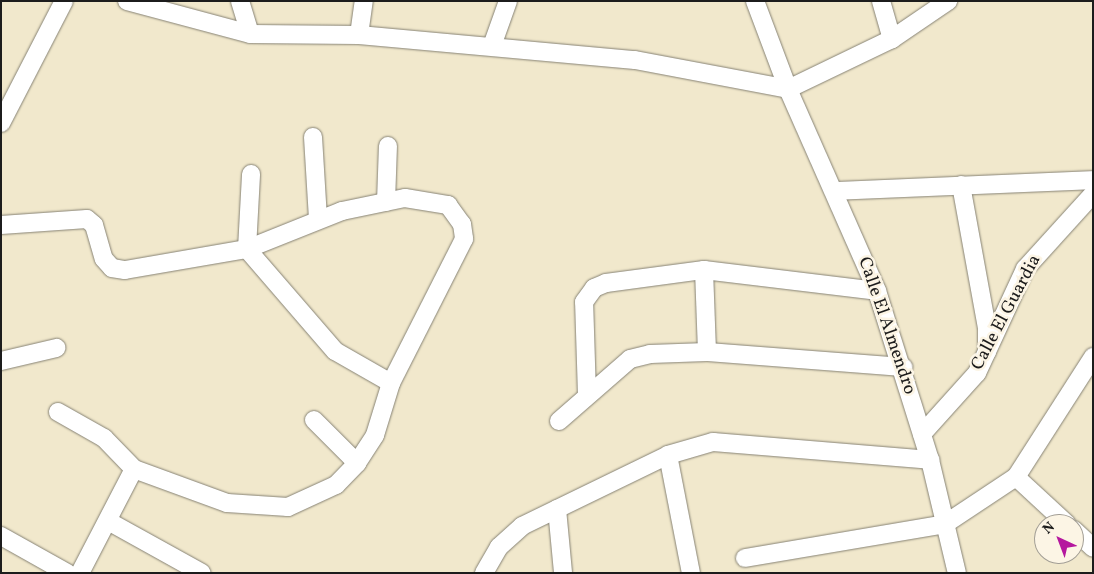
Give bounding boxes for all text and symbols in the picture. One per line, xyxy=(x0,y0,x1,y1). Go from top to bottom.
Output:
street label: Calle El Guardia xyxy=(967,252,1047,374)
street label: Calle El Almendro xyxy=(852,254,920,398)
north arrow xyxy=(1034,514,1084,564)
text: N xyxy=(1039,518,1059,539)

